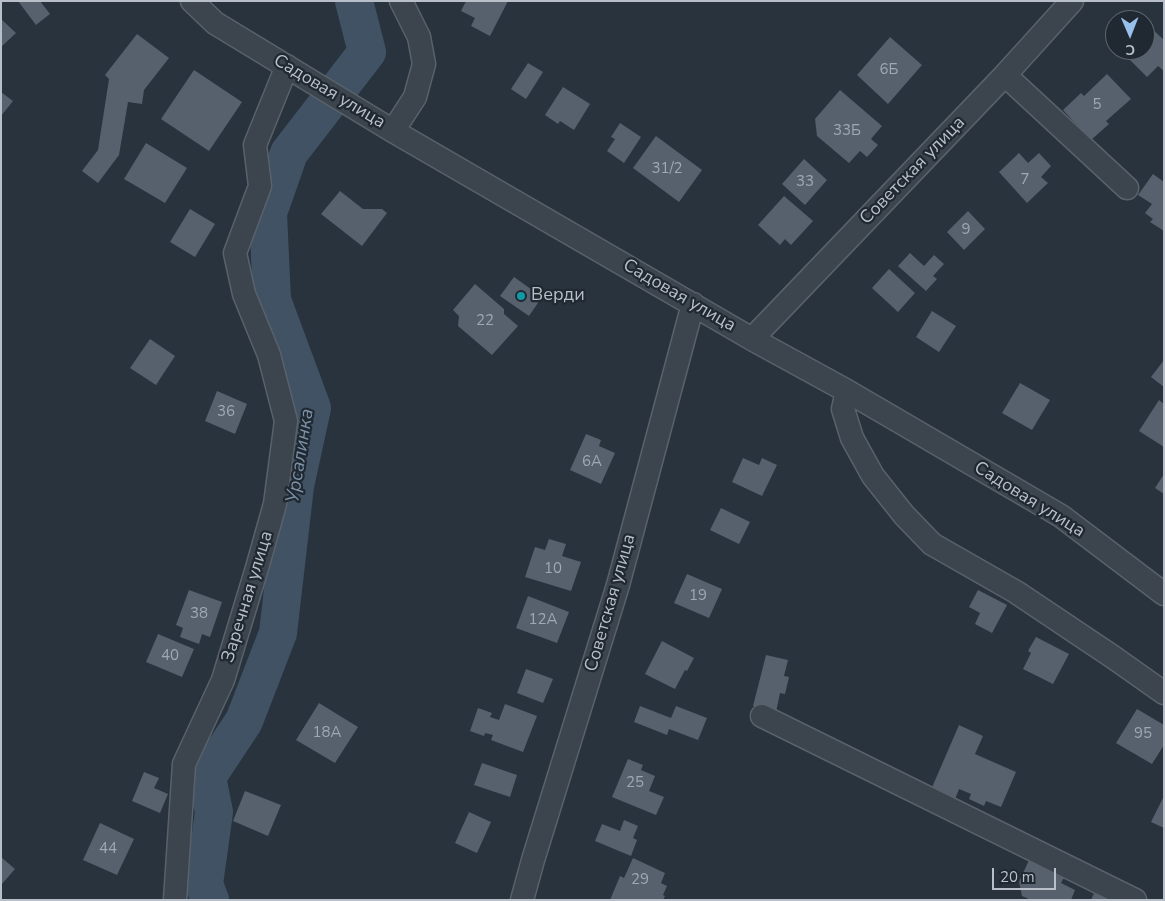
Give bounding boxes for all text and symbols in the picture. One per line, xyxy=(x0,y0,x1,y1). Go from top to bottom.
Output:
north arrow xyxy=(1105,10,1155,60)
text: С xyxy=(1125,40,1135,59)
street label: Садовая улица xyxy=(269,50,389,134)
house number: 6Б xyxy=(880,61,898,79)
house number: 5 xyxy=(1093,96,1101,114)
street label: Советская улица xyxy=(856,112,970,230)
house number: 33Б xyxy=(833,122,861,140)
house number: 31/2 xyxy=(651,160,683,178)
house number: 7 xyxy=(1021,171,1029,189)
house number: 33 xyxy=(796,173,814,191)
house number: 9 xyxy=(962,221,970,239)
street label: Садовая улица xyxy=(619,255,739,337)
place label: Верди xyxy=(531,285,585,307)
marker: Верди xyxy=(515,290,527,302)
house number: 22 xyxy=(476,312,494,330)
house number: 36 xyxy=(217,403,235,421)
water label: Урсалинка xyxy=(282,407,320,505)
house number: 6А xyxy=(582,453,602,471)
street label: Садовая улица xyxy=(970,457,1088,543)
street label: Заречная улица xyxy=(218,529,278,665)
street label: Советская улица xyxy=(581,532,641,674)
house number: 10 xyxy=(544,560,562,578)
house number: 19 xyxy=(689,587,707,605)
house number: 38 xyxy=(190,605,208,623)
house number: 12А xyxy=(529,611,557,629)
house number: 40 xyxy=(161,647,179,665)
house number: 18А xyxy=(313,724,341,742)
house number: 95 xyxy=(1134,725,1152,743)
house number: 25 xyxy=(626,774,644,792)
house number: 44 xyxy=(99,840,117,858)
scale bar xyxy=(995,858,1059,890)
text: 20 m xyxy=(1000,867,1035,887)
house number: 29 xyxy=(631,871,649,889)

